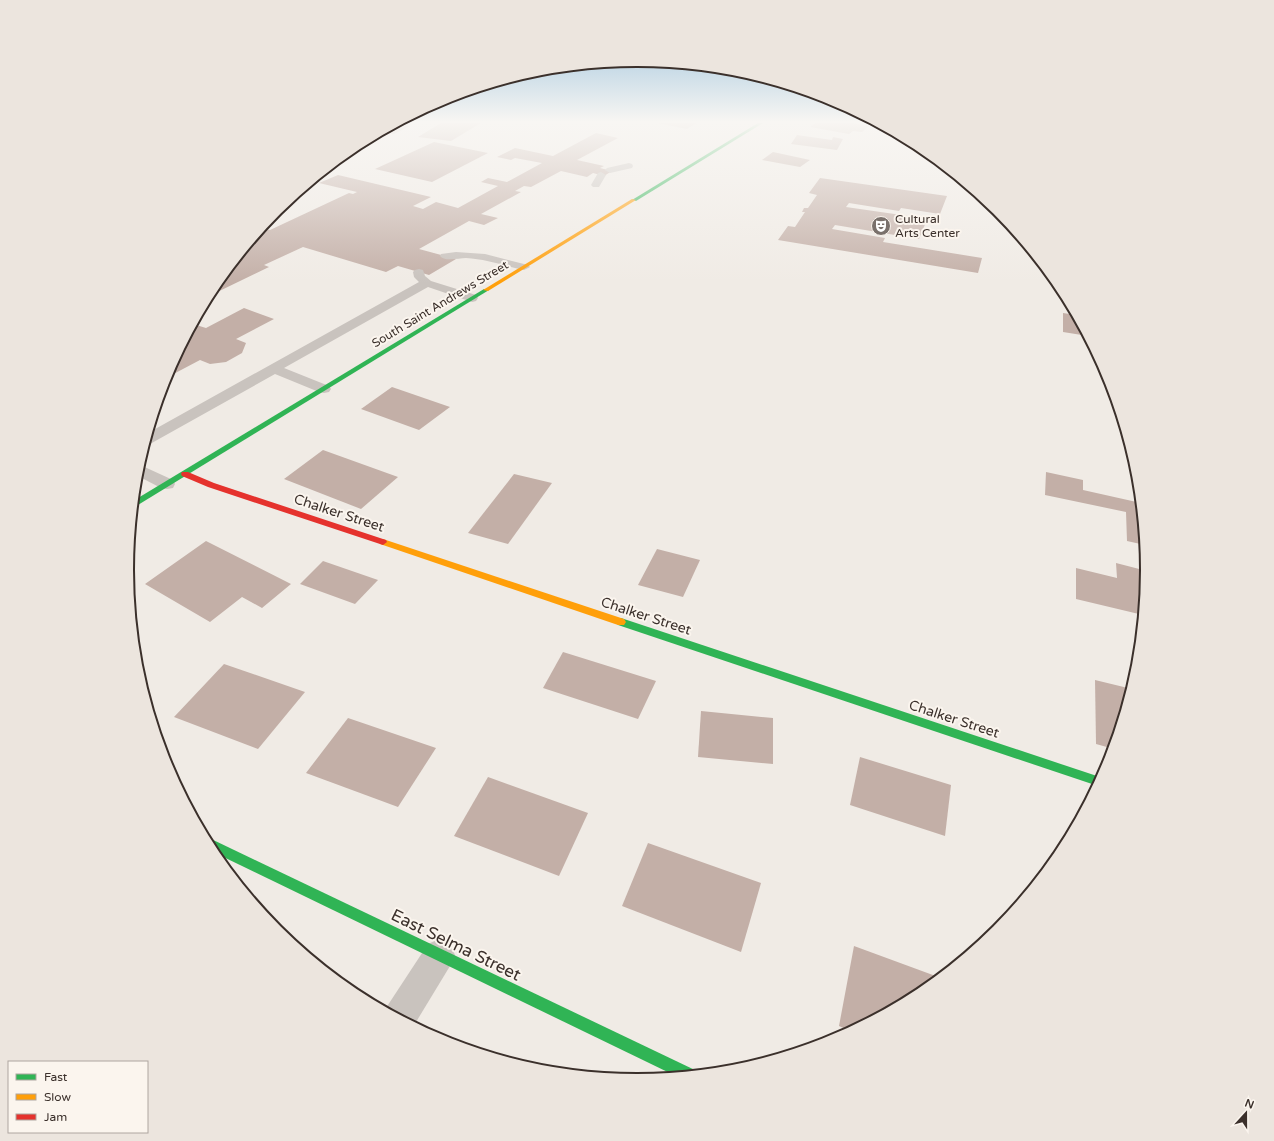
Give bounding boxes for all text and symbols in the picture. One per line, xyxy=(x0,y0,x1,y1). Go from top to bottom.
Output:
place label: Cultural Arts Center xyxy=(895,212,960,240)
theatre icon: Cultural Arts Center xyxy=(870,215,892,237)
street label: South Saint Andrews Street xyxy=(369,257,511,350)
street label: Chalker Street xyxy=(292,490,387,536)
street label: Chalker Street xyxy=(599,593,694,639)
street label: Chalker Street xyxy=(907,696,1002,742)
street label: East Selma Street xyxy=(388,904,525,986)
legend xyxy=(8,1061,148,1133)
text: Fast xyxy=(44,1070,68,1084)
text: Slow xyxy=(44,1090,71,1104)
north arrow xyxy=(1226,1093,1266,1133)
text: N xyxy=(1243,1096,1256,1112)
text: Jam xyxy=(44,1110,67,1124)

